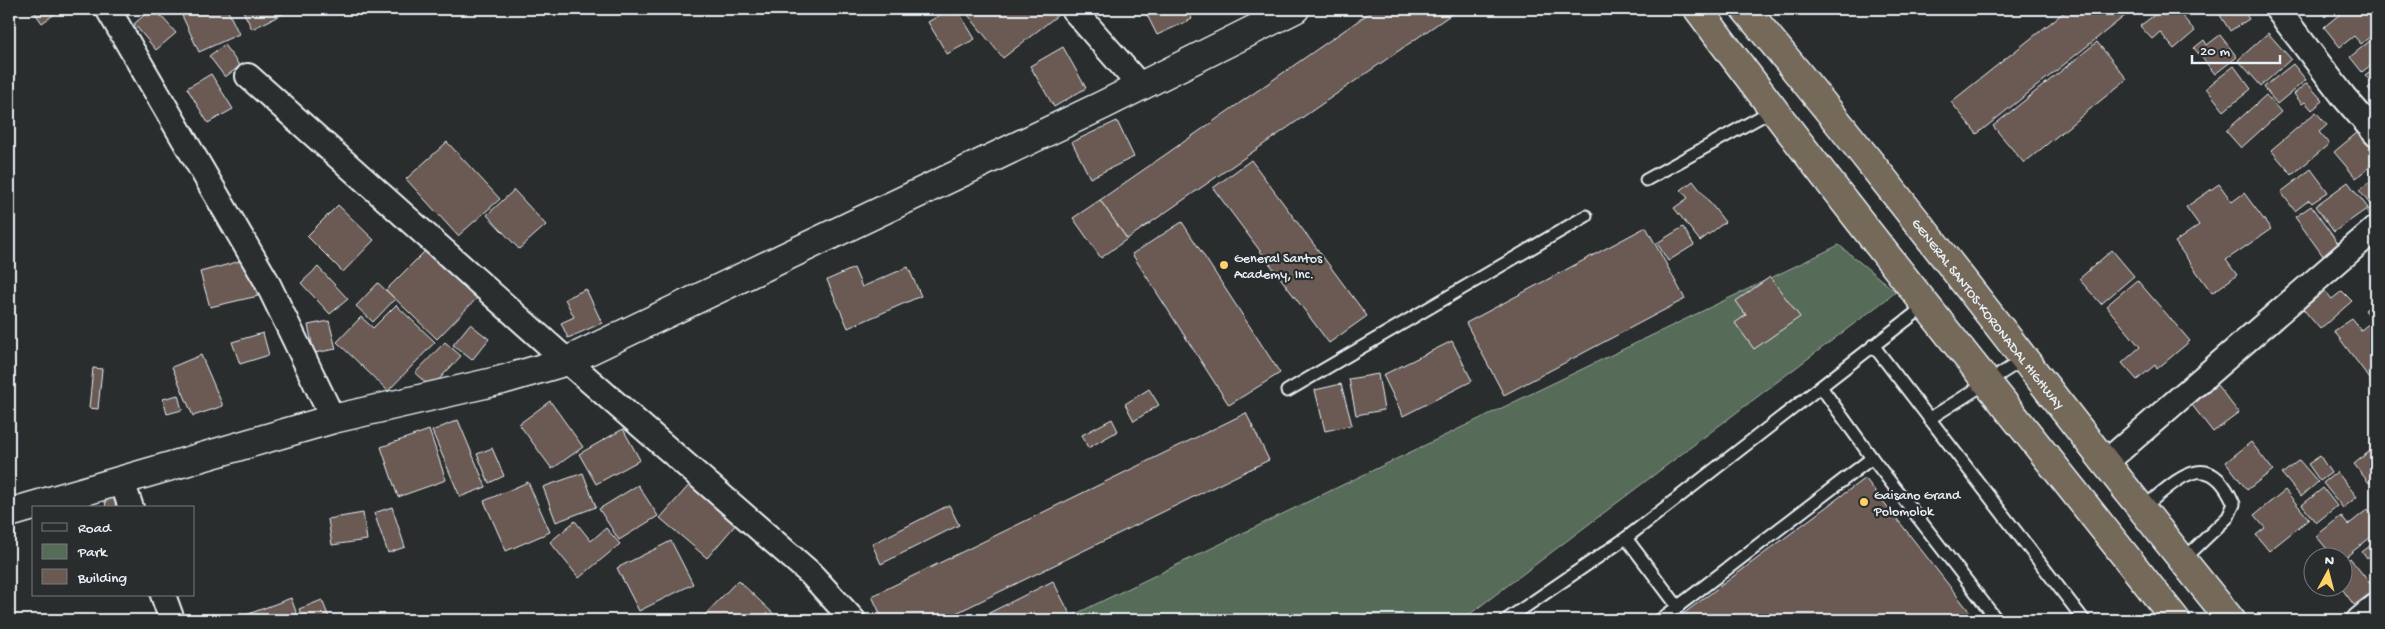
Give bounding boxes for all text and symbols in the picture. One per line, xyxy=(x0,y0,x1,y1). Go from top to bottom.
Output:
scale bar xyxy=(2192,32,2280,64)
text: 20 m xyxy=(2200,43,2230,61)
street label: GENERAL SANTOS-KORONADAL HIGHWAY xyxy=(1907,216,2067,414)
place label: General Santos Academy, Inc. xyxy=(1234,251,1323,284)
marker: General Santos Academy, Inc. xyxy=(1218,259,1230,271)
place label: Gaisano Grand Polomolok xyxy=(1873,488,1962,521)
marker: Gaisano Grand Polomolok xyxy=(1858,496,1870,508)
legend xyxy=(32,506,195,596)
text: Road xyxy=(78,520,112,538)
text: Park xyxy=(77,544,108,562)
north arrow xyxy=(2302,546,2352,596)
text: N xyxy=(2324,553,2335,571)
text: Building xyxy=(77,570,127,588)

